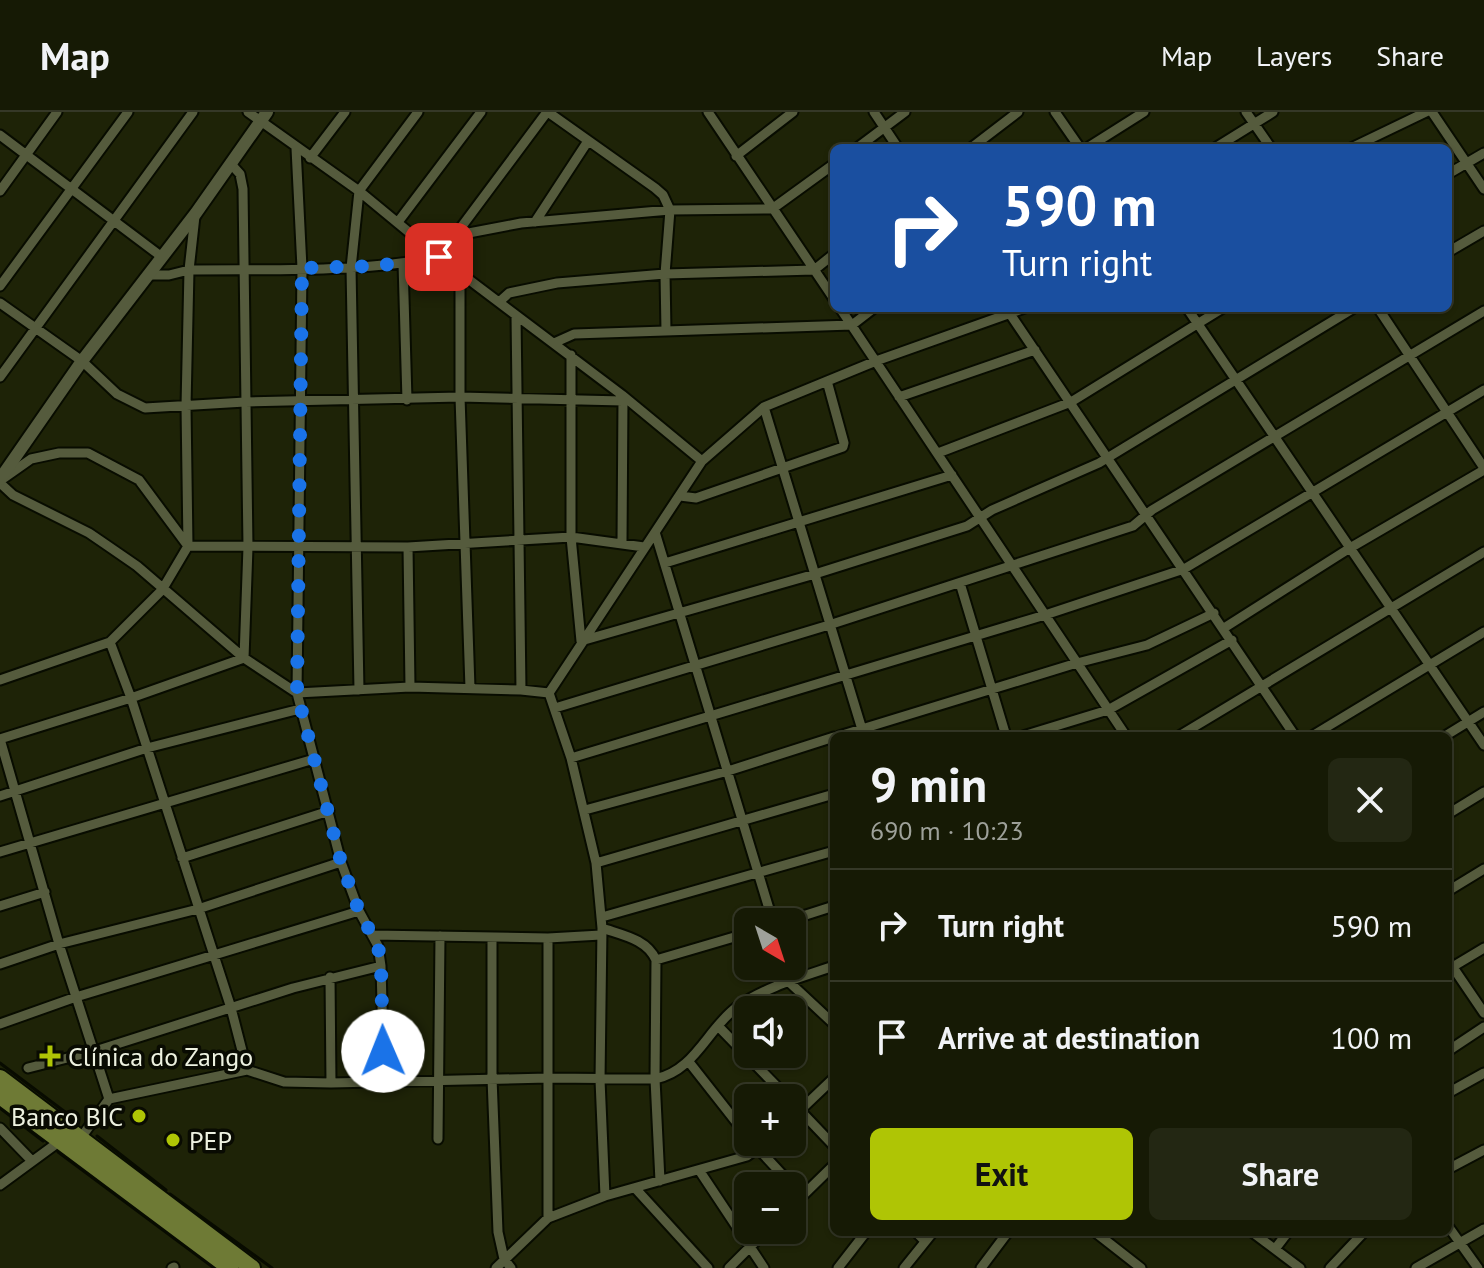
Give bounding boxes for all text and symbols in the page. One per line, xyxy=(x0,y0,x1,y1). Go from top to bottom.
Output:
text: Map xyxy=(40,31,110,80)
text: Map xyxy=(1161,37,1212,74)
text: Layers xyxy=(1256,37,1332,74)
text: Share xyxy=(1376,37,1444,74)
text: 590 m xyxy=(1002,169,1157,241)
icon: right xyxy=(870,176,974,280)
pin xyxy=(405,223,473,291)
icon: arrive xyxy=(417,235,461,279)
text: Turn right xyxy=(1002,239,1152,286)
text: 9 min xyxy=(870,753,987,815)
button: close xyxy=(1328,758,1412,842)
text: 690 m · 10:23 xyxy=(870,814,1024,847)
icon: right xyxy=(870,903,914,947)
text: Turn right xyxy=(938,906,1064,945)
text: 590 m xyxy=(1331,906,1412,945)
north arrow xyxy=(734,908,806,980)
map controls xyxy=(734,908,806,1244)
button: sound xyxy=(734,996,806,1068)
position arrow xyxy=(341,1009,425,1093)
icon: arrive xyxy=(870,1015,914,1059)
text: Arrive at destination xyxy=(938,1018,1200,1057)
text: 100 m xyxy=(1331,1018,1412,1057)
place label: Clínica do Zango xyxy=(68,1040,253,1073)
marker: Clínica do Zango xyxy=(39,1045,61,1067)
button: + xyxy=(734,1084,806,1156)
place label: Banco BIC xyxy=(11,1100,123,1133)
marker: Banco BIC xyxy=(130,1107,148,1125)
place label: PEP xyxy=(189,1124,232,1157)
button: Exit xyxy=(870,1128,1133,1220)
button: Share xyxy=(1149,1128,1412,1220)
marker: PEP xyxy=(164,1131,182,1149)
button: − xyxy=(734,1172,806,1244)

